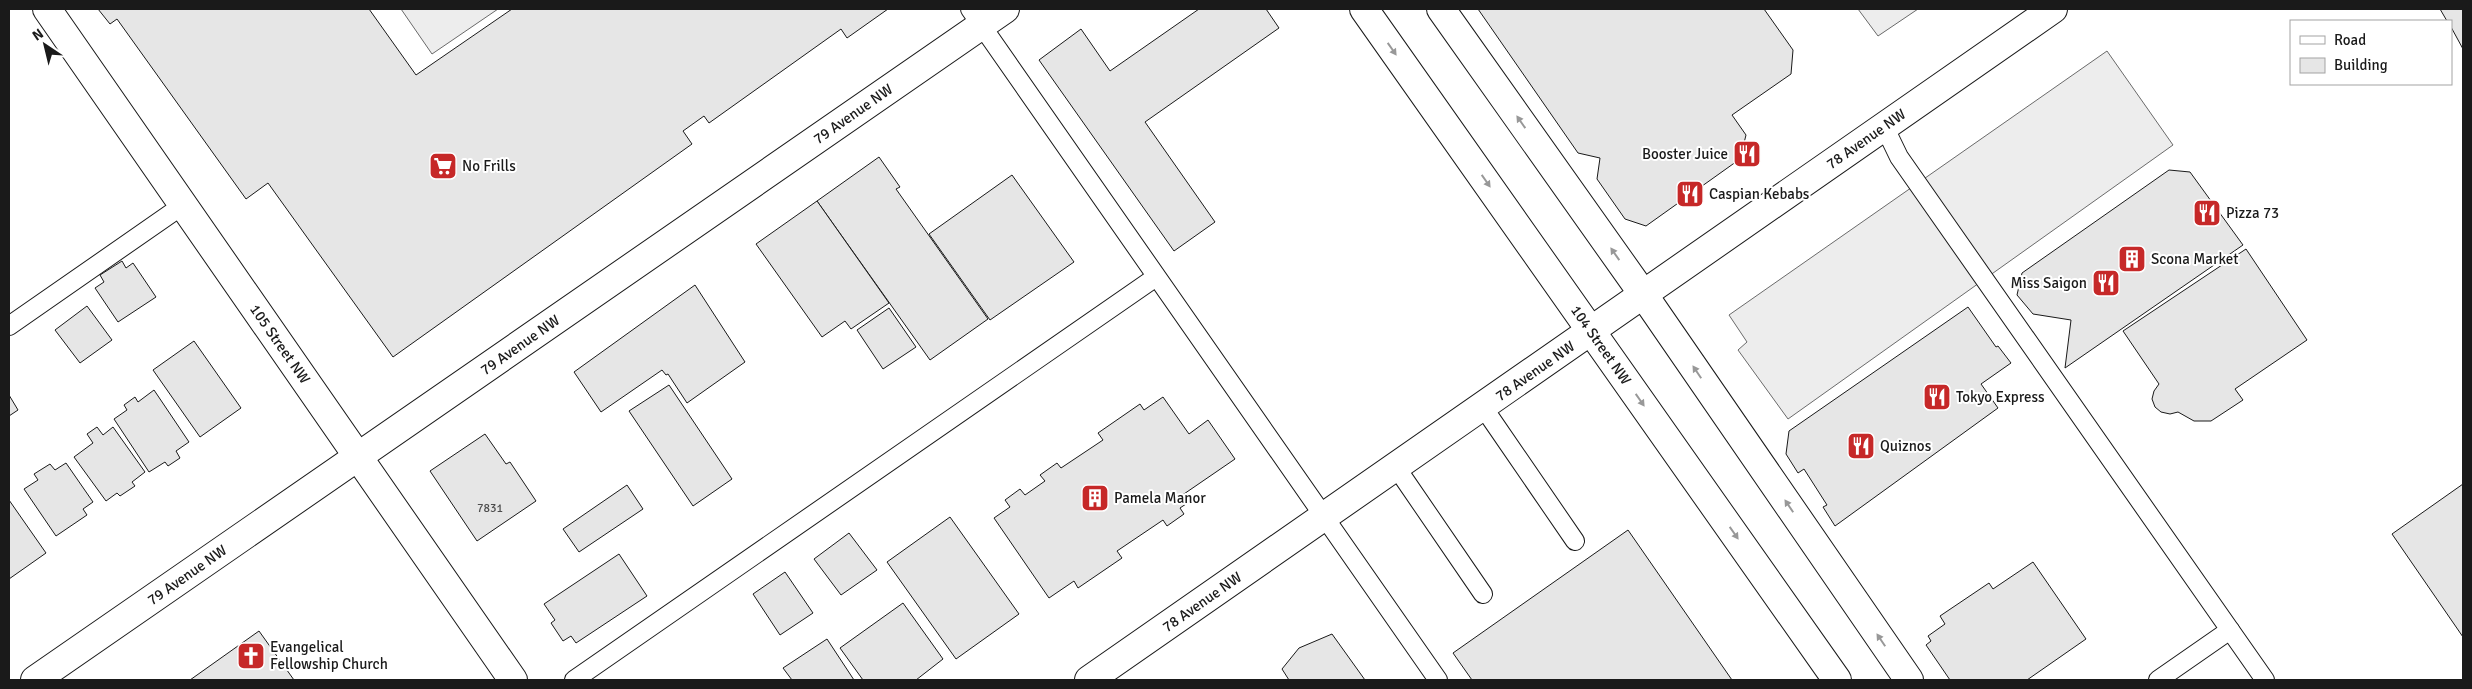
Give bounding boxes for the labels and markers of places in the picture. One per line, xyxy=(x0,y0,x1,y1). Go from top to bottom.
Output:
restaurant icon: Booster Juice xyxy=(1732,139,1762,169)
place label: Booster Juice xyxy=(1642,145,1728,163)
supermarket icon: No Frills xyxy=(428,151,458,181)
place label: No Frills xyxy=(462,157,516,175)
restaurant icon: Caspian Kebabs xyxy=(1675,179,1705,209)
place label: Caspian Kebabs xyxy=(1709,185,1810,203)
restaurant icon: Pizza 73 xyxy=(2192,198,2222,228)
place label: Pizza 73 xyxy=(2226,204,2279,222)
building icon: Scona Market xyxy=(2117,244,2147,274)
place label: Scona Market xyxy=(2151,250,2238,268)
restaurant icon: Miss Saigon xyxy=(2091,268,2121,298)
place label: Miss Saigon xyxy=(2010,274,2087,292)
restaurant icon: Tokyo Express xyxy=(1922,382,1952,412)
place label: Tokyo Express xyxy=(1956,388,2045,406)
restaurant icon: Quiznos xyxy=(1846,431,1876,461)
place label: Quiznos xyxy=(1880,437,1932,455)
building icon: Pamela Manor xyxy=(1080,483,1110,513)
place label: Pamela Manor xyxy=(1114,489,1206,507)
place label: Evangelical Fellowship Church xyxy=(270,638,388,673)
church icon: Evangelical Fellowship Church xyxy=(236,641,266,671)

